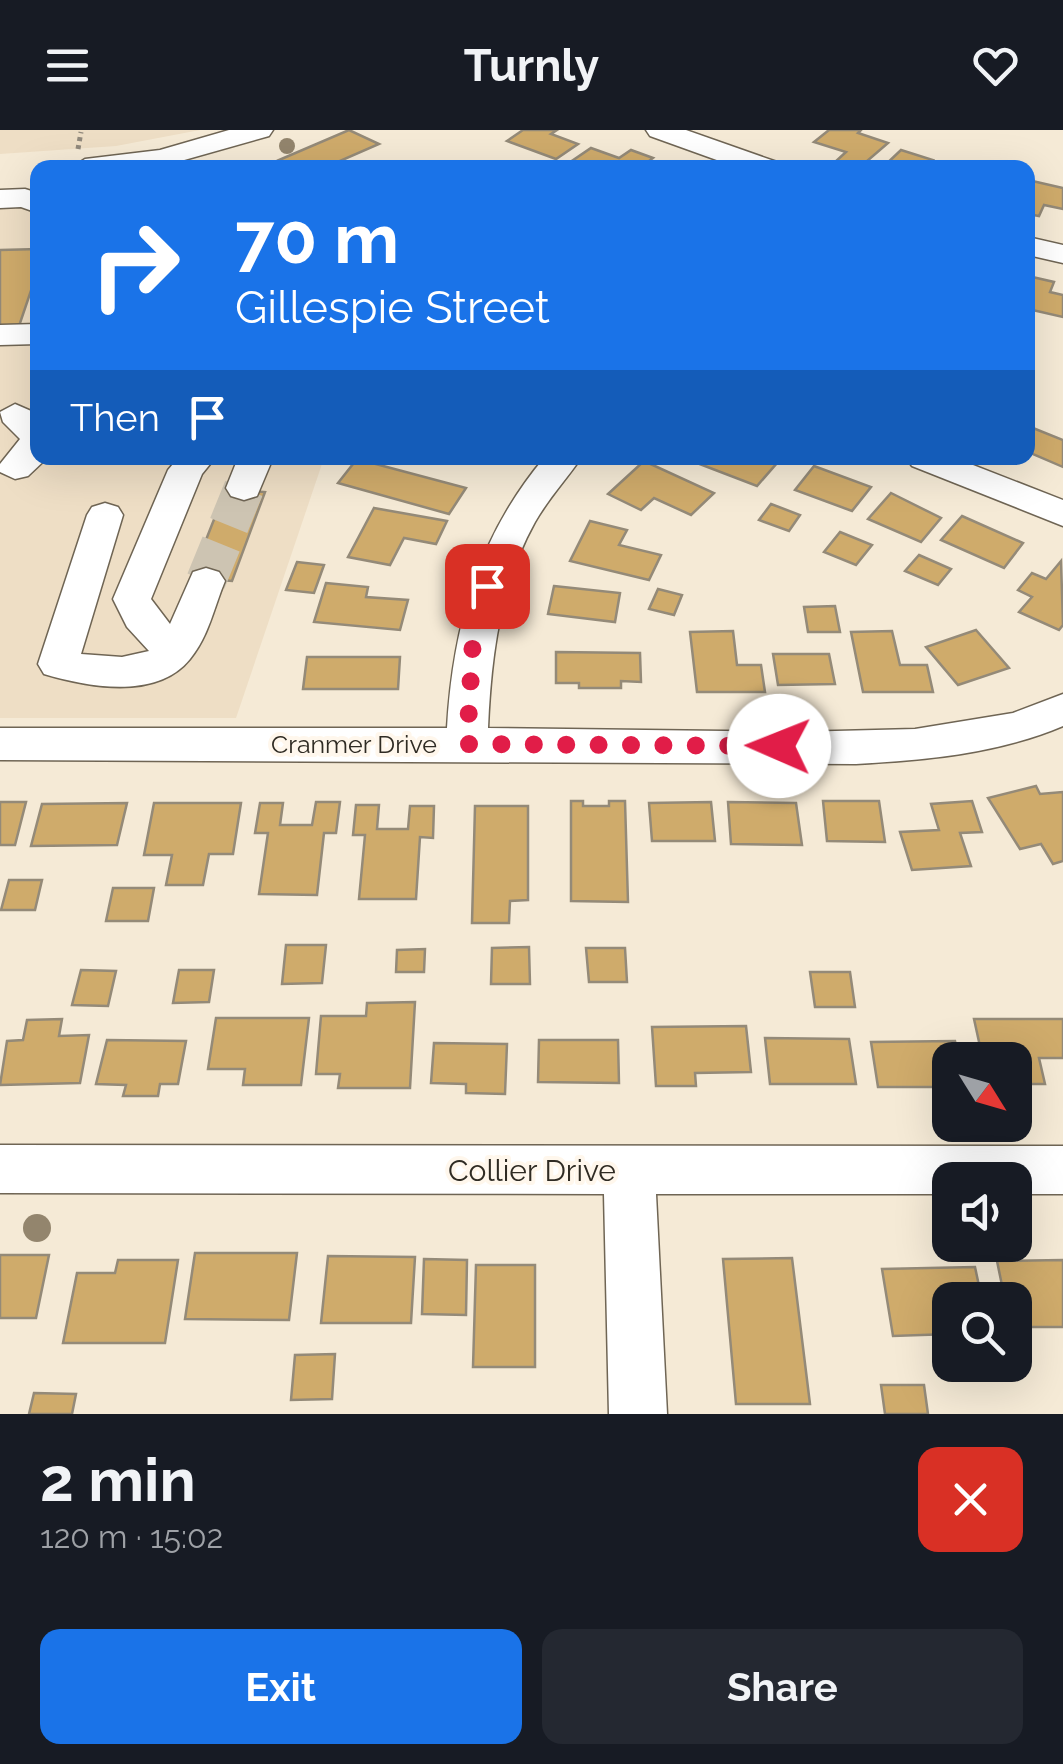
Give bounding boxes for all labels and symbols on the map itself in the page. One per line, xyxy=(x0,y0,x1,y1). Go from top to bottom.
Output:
pin xyxy=(445,544,530,629)
position arrow xyxy=(727,694,831,798)
street label: Cranmer Drive xyxy=(271,729,437,759)
north arrow xyxy=(932,1042,1032,1142)
street label: Collier Drive xyxy=(448,1153,616,1188)

